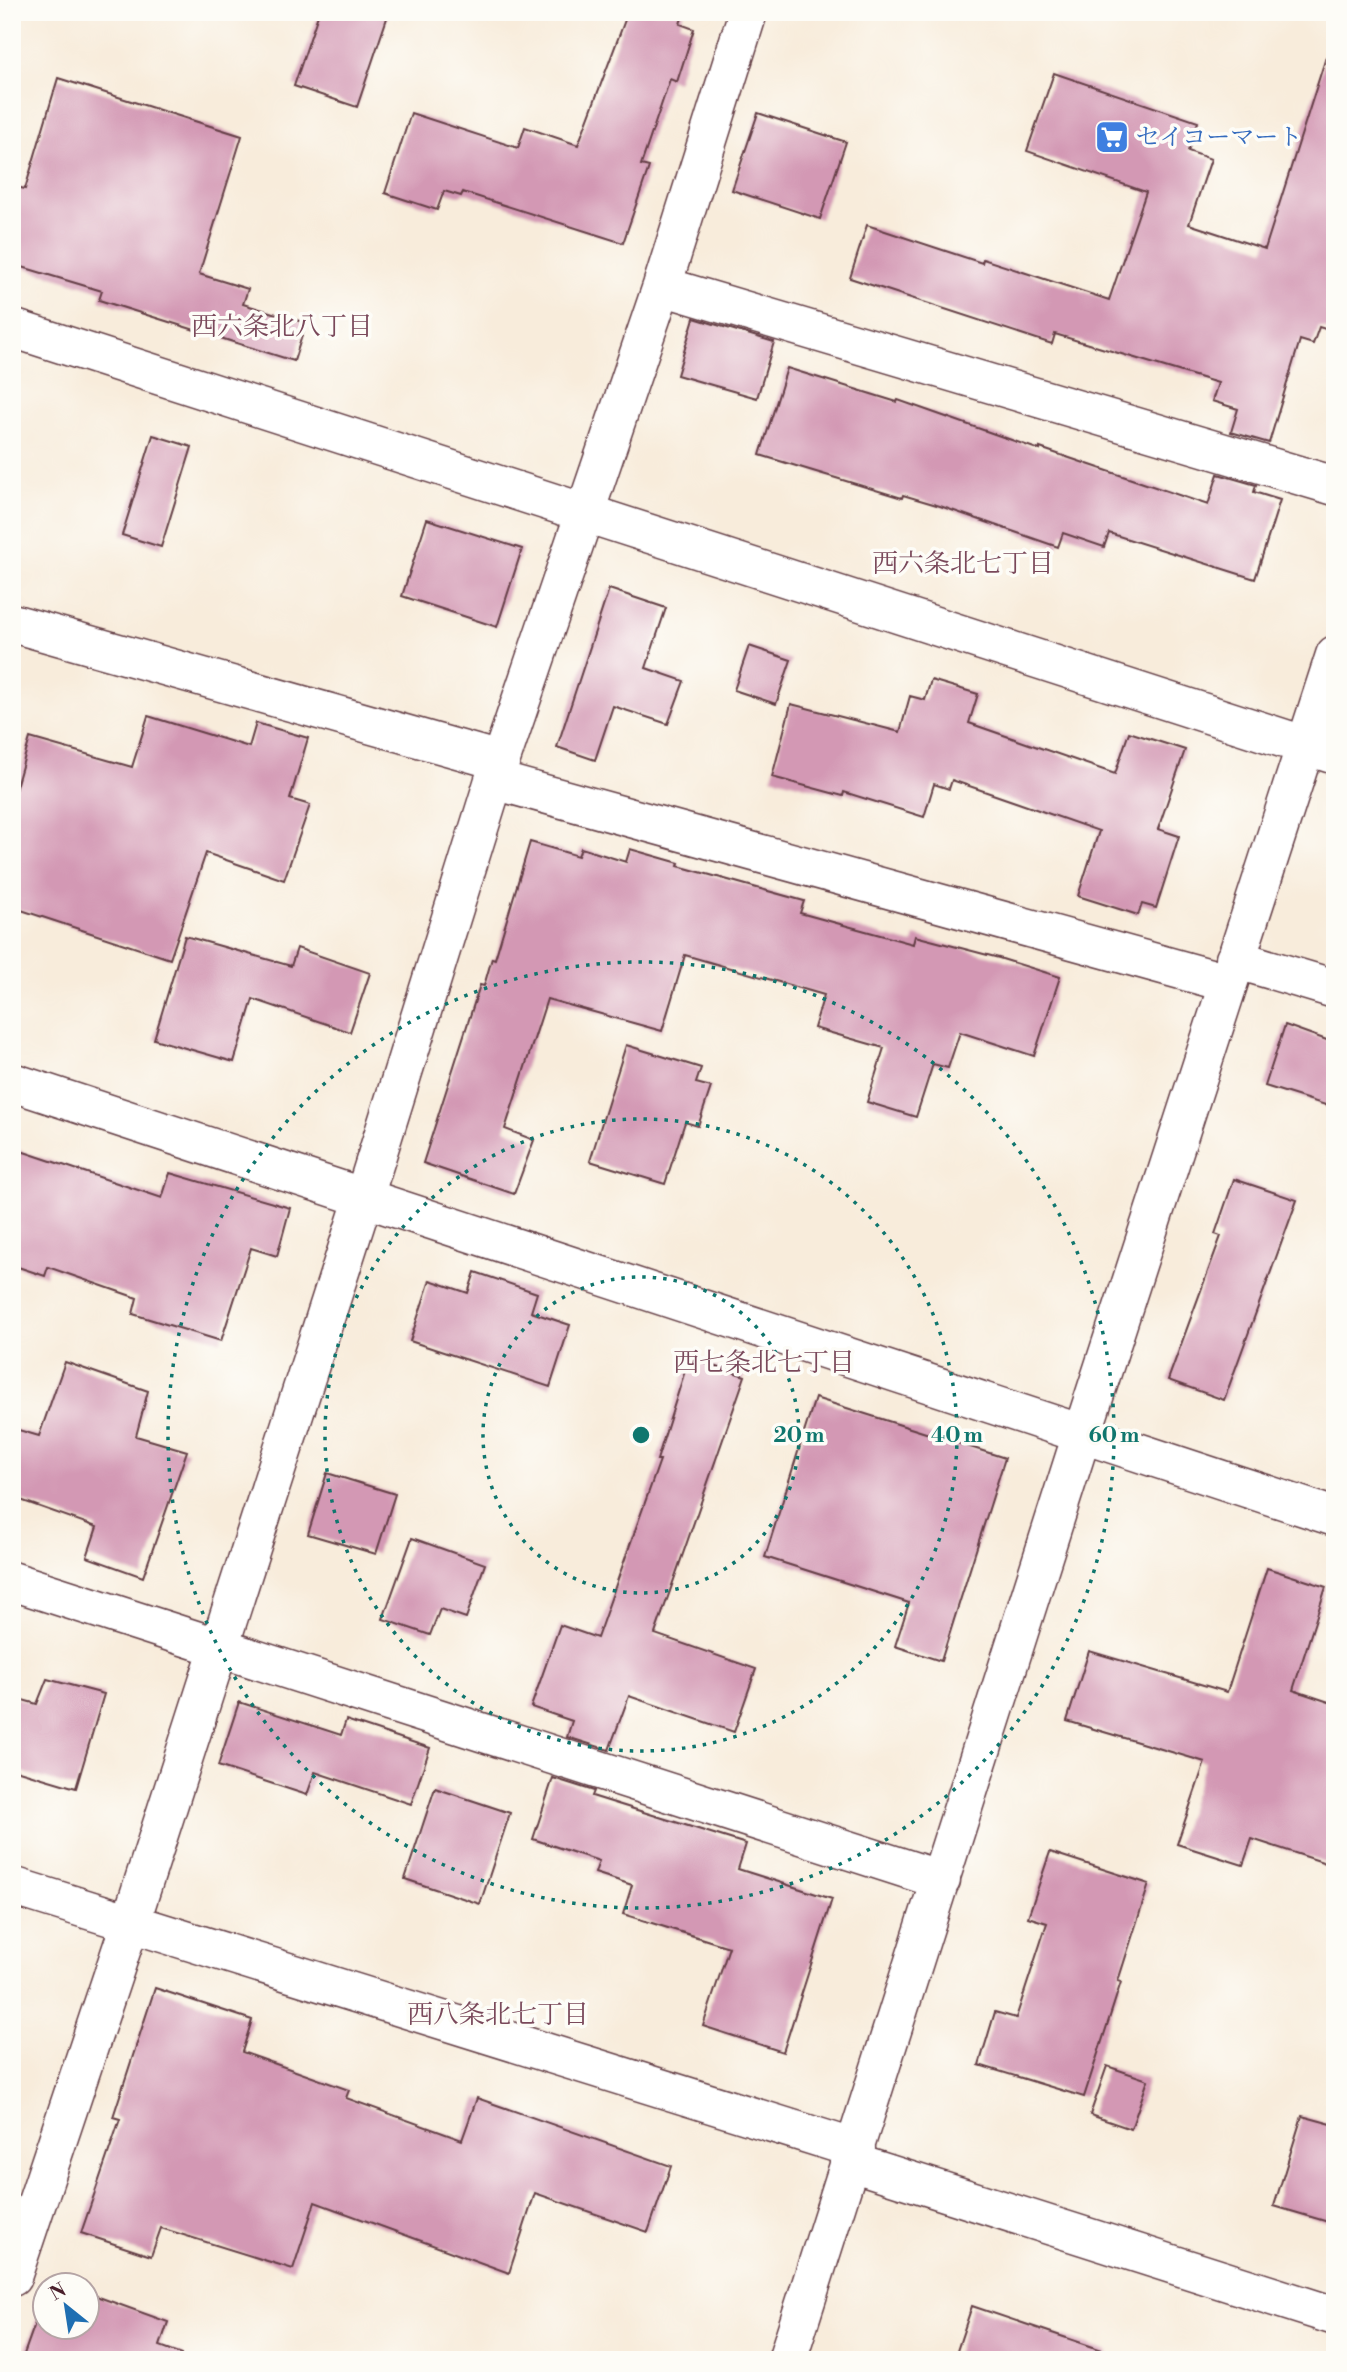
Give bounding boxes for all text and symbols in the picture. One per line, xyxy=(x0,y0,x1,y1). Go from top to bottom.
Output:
supermarket icon: セイコーマート xyxy=(1093,118,1131,156)
place label: セイコーマート xyxy=(1136,123,1302,153)
district label: 西六条北八丁目 xyxy=(191,311,373,343)
district label: 西六条北七丁目 xyxy=(872,548,1054,580)
district label: 西七条北七丁目 xyxy=(673,1347,855,1379)
centre of rings xyxy=(629,1423,653,1447)
text: 20 m xyxy=(774,1423,824,1449)
text: 40 m xyxy=(931,1423,983,1449)
text: 60 m xyxy=(1089,1423,1139,1449)
district label: 西八条北七丁目 xyxy=(407,1999,589,2031)
north arrow xyxy=(32,2270,102,2340)
text: N xyxy=(45,2278,71,2306)

